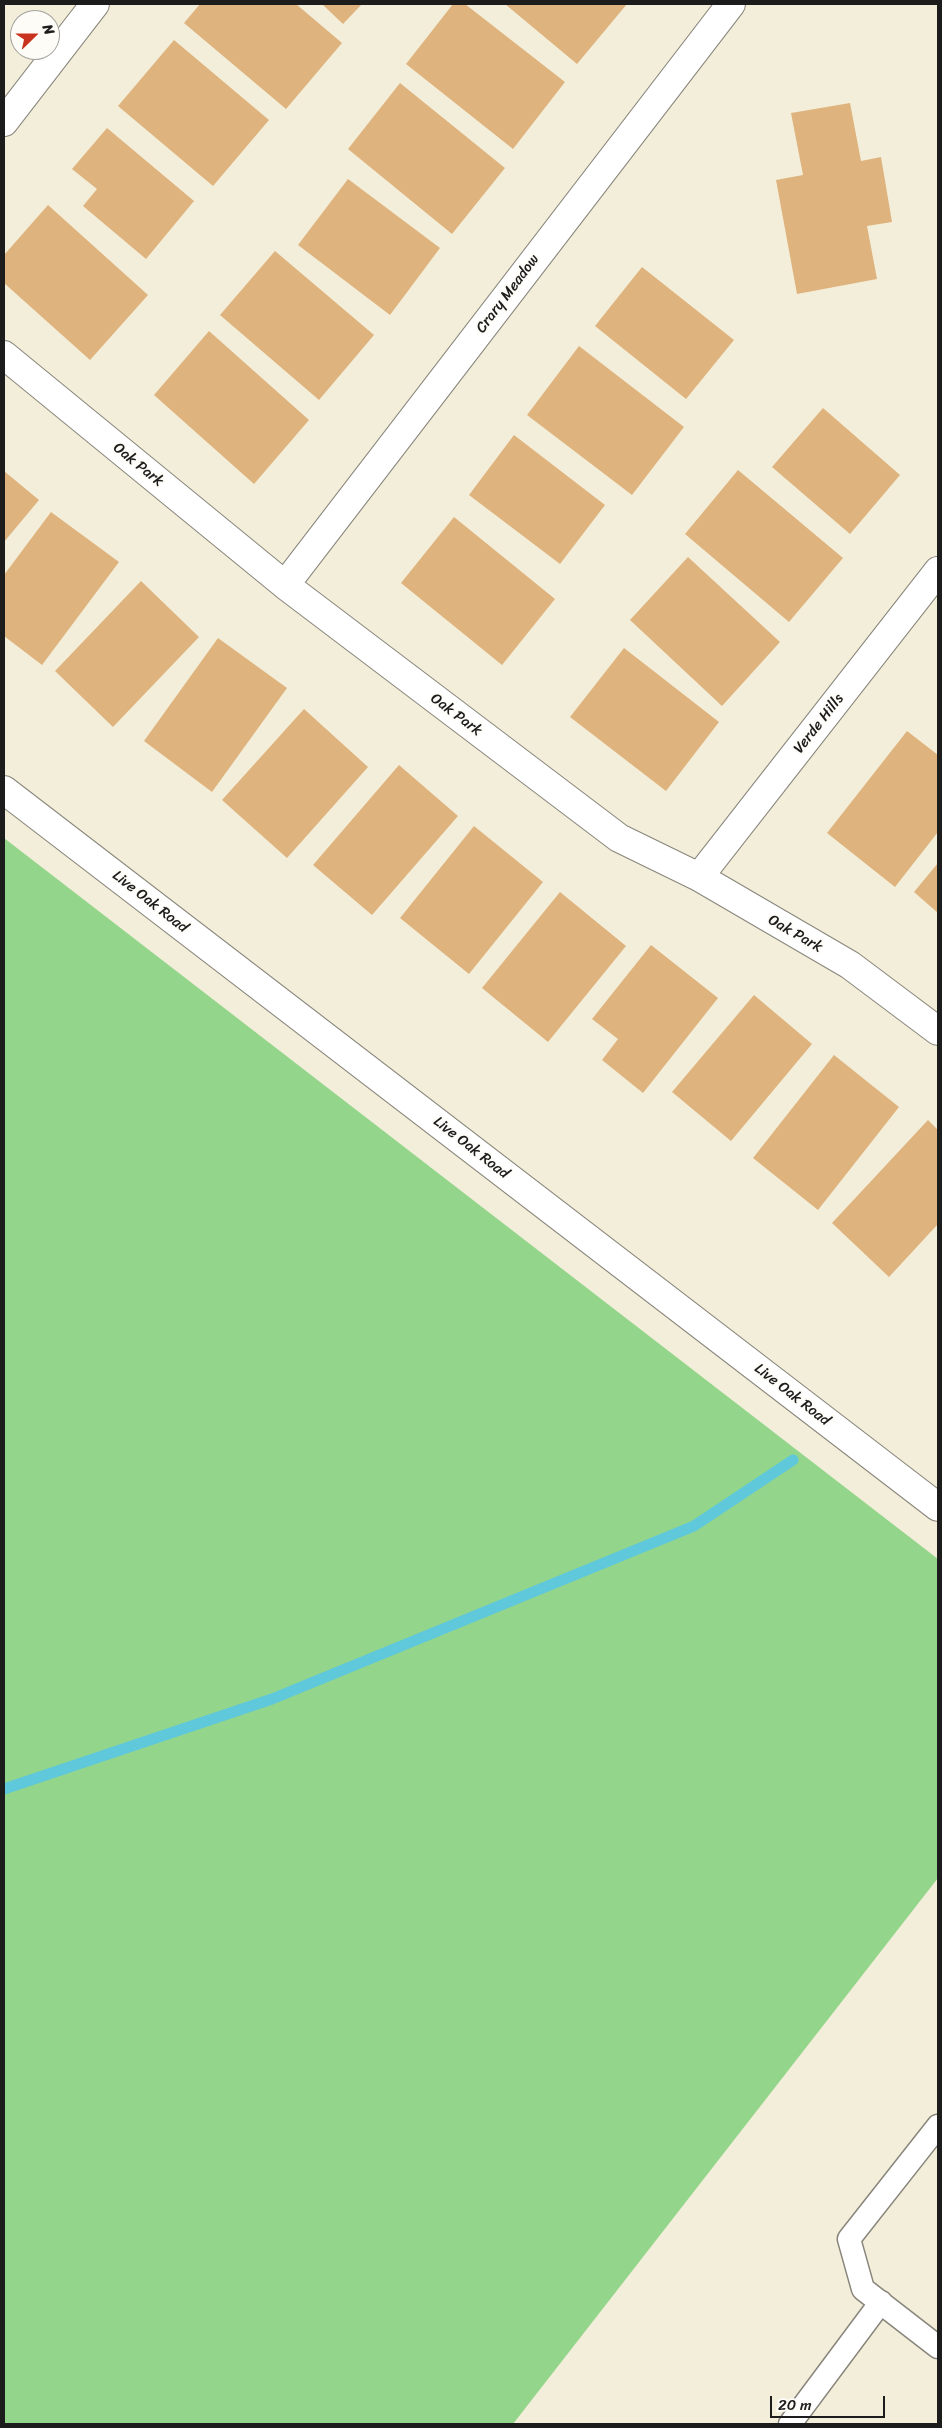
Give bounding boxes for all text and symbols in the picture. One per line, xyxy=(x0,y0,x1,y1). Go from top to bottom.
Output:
north arrow xyxy=(10,10,60,60)
text: N xyxy=(35,20,62,39)
street label: Crary Meadow xyxy=(473,251,543,337)
street label: Oak Park xyxy=(109,439,167,491)
street label: Oak Park xyxy=(427,690,485,740)
street label: Verde Hills xyxy=(790,691,848,757)
street label: Live Oak Road xyxy=(109,867,191,937)
street label: Oak Park xyxy=(765,911,825,957)
street label: Live Oak Road xyxy=(430,1113,512,1183)
street label: Live Oak Road xyxy=(751,1360,833,1430)
scale bar xyxy=(772,2386,887,2418)
text: 20 m xyxy=(778,2392,812,2418)

